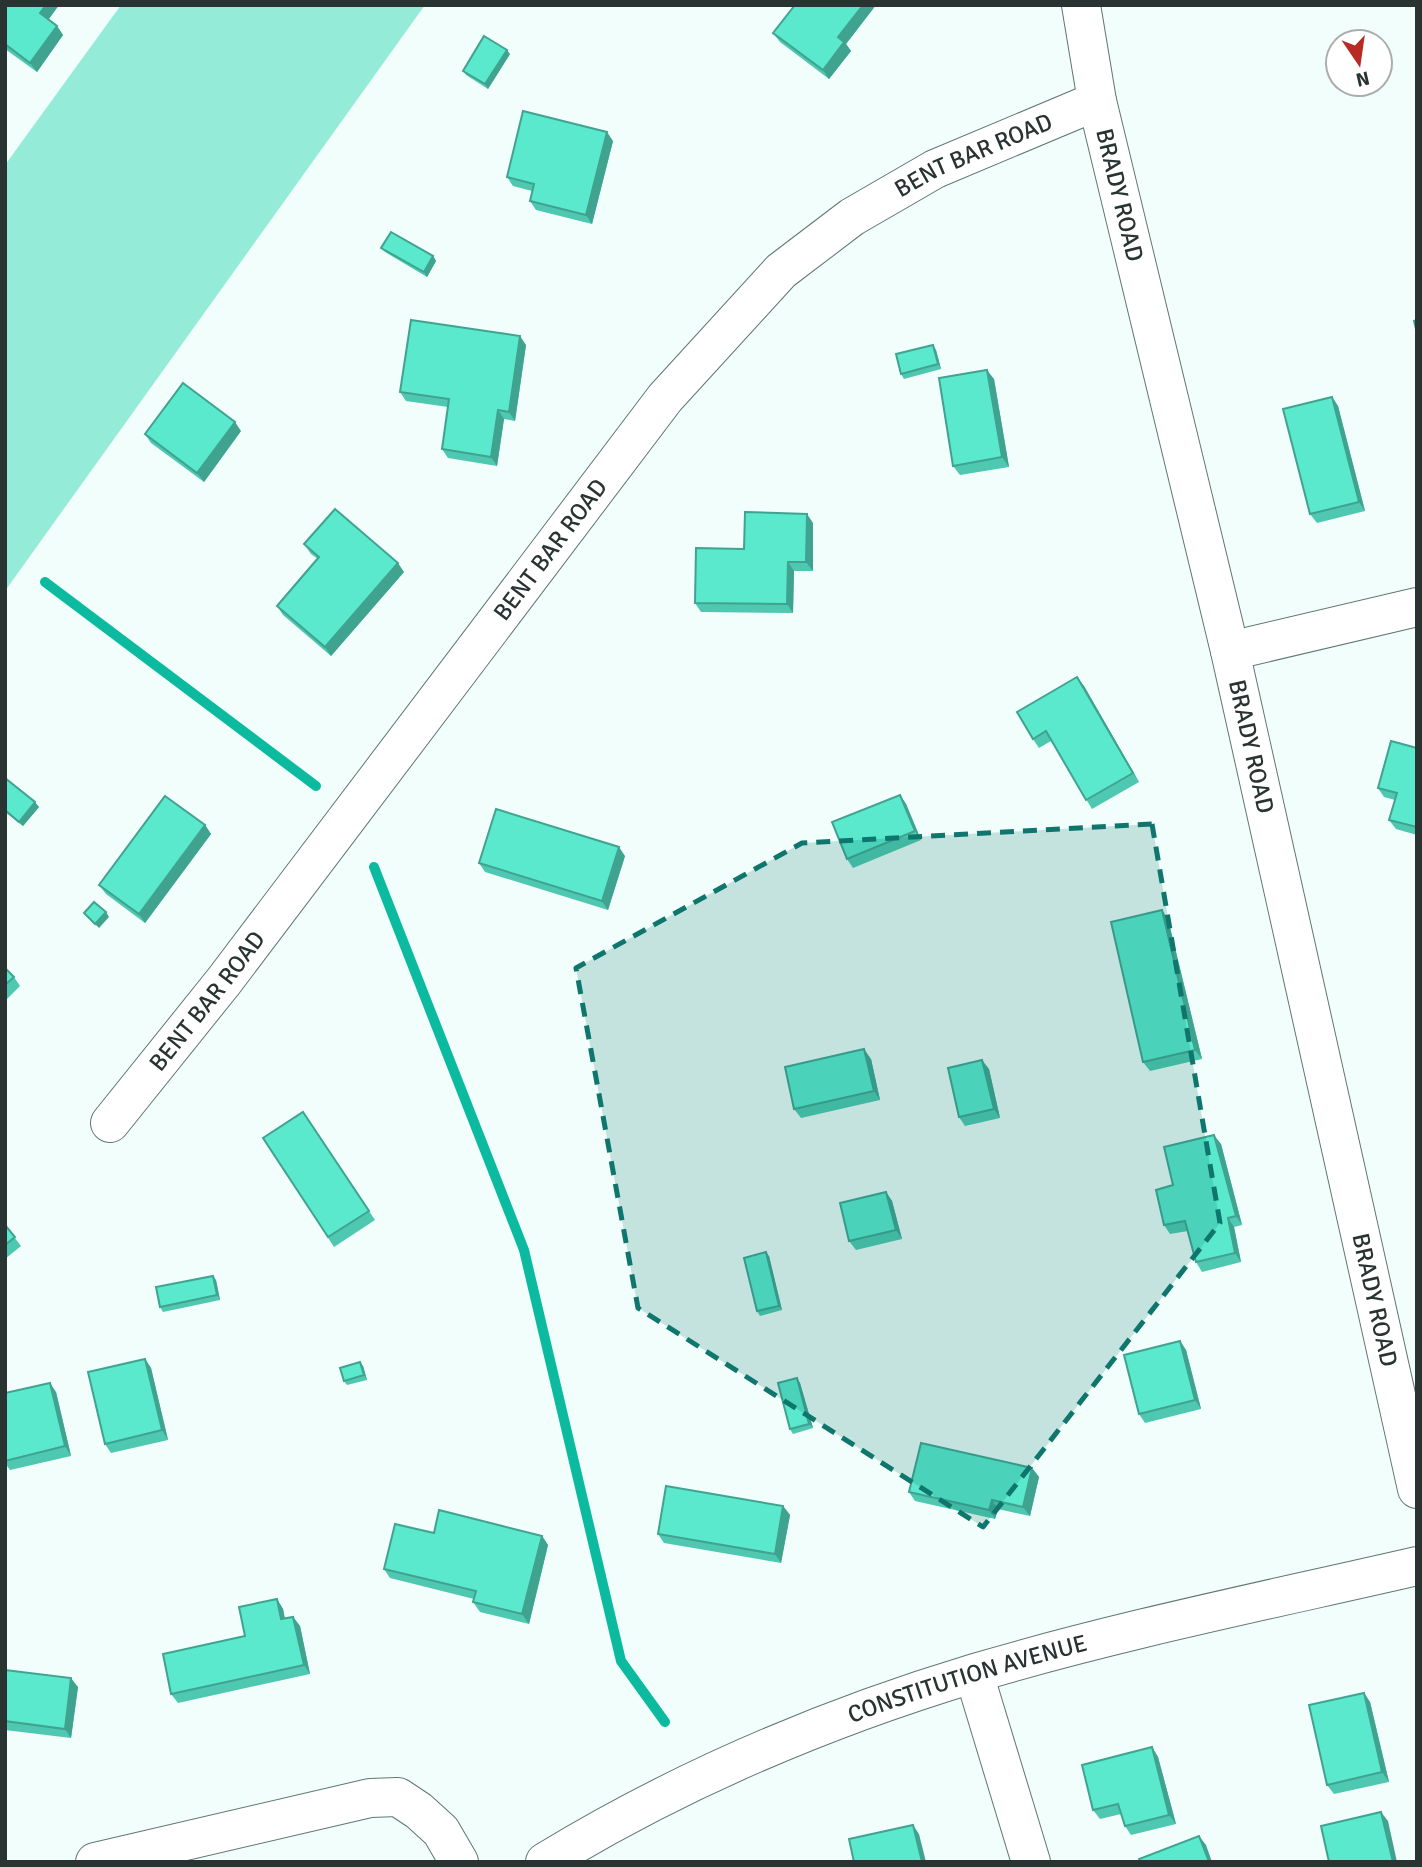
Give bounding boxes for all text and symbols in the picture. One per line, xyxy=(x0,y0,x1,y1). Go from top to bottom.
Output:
north arrow xyxy=(1324,28,1394,98)
text: N xyxy=(1353,65,1372,92)
street label: BENT BAR ROAD xyxy=(889,106,1057,204)
street label: BRADY ROAD xyxy=(1089,125,1150,265)
street label: BENT BAR ROAD xyxy=(487,473,614,627)
street label: BRADY ROAD xyxy=(1222,677,1281,816)
street label: BENT BAR ROAD xyxy=(143,925,272,1077)
street label: BRADY ROAD xyxy=(1345,1230,1404,1370)
street label: CONSTITUTION AVENUE xyxy=(843,1628,1090,1730)

